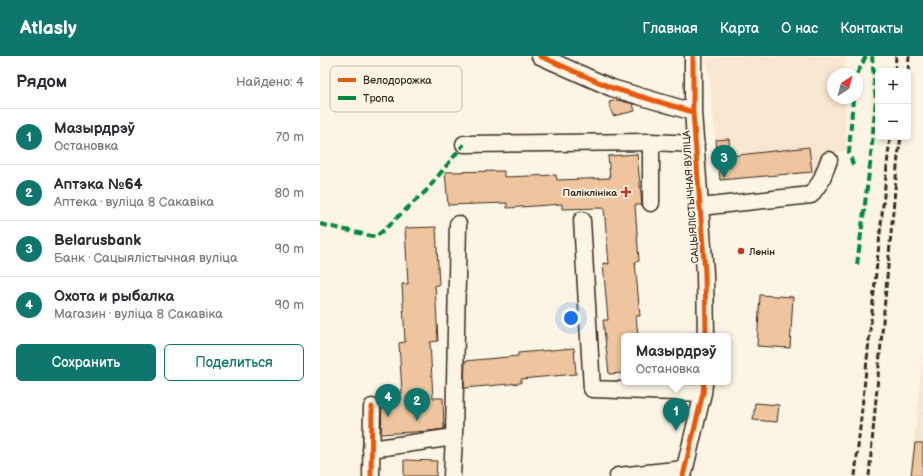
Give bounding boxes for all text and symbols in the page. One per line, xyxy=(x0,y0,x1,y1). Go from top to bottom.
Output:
text: Atlasly xyxy=(20,17,77,40)
text: Главная xyxy=(643,20,698,37)
text: Карта xyxy=(720,20,759,37)
text: О нас xyxy=(781,20,818,37)
text: Контакты xyxy=(840,20,903,37)
legend xyxy=(330,66,462,112)
north arrow xyxy=(827,68,863,104)
map controls xyxy=(875,68,911,140)
button: + xyxy=(875,68,911,104)
text: Рядом xyxy=(16,72,67,92)
text: Найдено: 4 xyxy=(236,74,304,90)
text: Велодорожка xyxy=(363,74,432,87)
text: Тропа xyxy=(363,92,395,105)
button: − xyxy=(875,104,911,140)
text: Мазырдрэў xyxy=(54,119,135,138)
text: 1 xyxy=(26,129,32,145)
text: 70 m xyxy=(276,129,304,145)
street label: САЦЫЯЛІСТЫЧНАЯ ВУЛІЦА xyxy=(680,129,702,264)
text: Остановка xyxy=(54,138,119,154)
pin: 3 xyxy=(711,145,737,178)
text: Аптэка №64 xyxy=(54,175,143,194)
text: 2 xyxy=(25,185,33,201)
text: 80 m xyxy=(275,185,304,201)
marker: Паліклініка xyxy=(620,186,632,198)
place label: Паліклініка xyxy=(563,187,617,199)
text: Аптека · вуліца 8 Сакавіка xyxy=(54,194,214,210)
text: Belarusbank xyxy=(54,231,141,250)
text: 3 xyxy=(25,241,33,257)
text: 90 m xyxy=(275,241,304,257)
marker: Ленін xyxy=(736,246,746,256)
place label: Ленін xyxy=(748,246,775,258)
text: Банк · Сацыялістычная вуліца xyxy=(54,250,238,266)
text: Охота и рыбалка xyxy=(54,287,174,306)
text: 4 xyxy=(25,297,33,313)
text: 90 m xyxy=(275,297,304,313)
text: Магазин · вуліца 8 Сакавіка xyxy=(54,306,223,322)
your location xyxy=(561,308,581,328)
popup xyxy=(621,333,731,385)
text: Мазырдрэў xyxy=(636,342,716,361)
button: Сохранить xyxy=(16,344,156,381)
button: Поделиться xyxy=(164,344,304,381)
text: Остановка xyxy=(636,361,700,377)
pin: 4 xyxy=(375,384,401,417)
pin: 2 xyxy=(404,388,430,421)
pin: 1 xyxy=(663,398,689,431)

